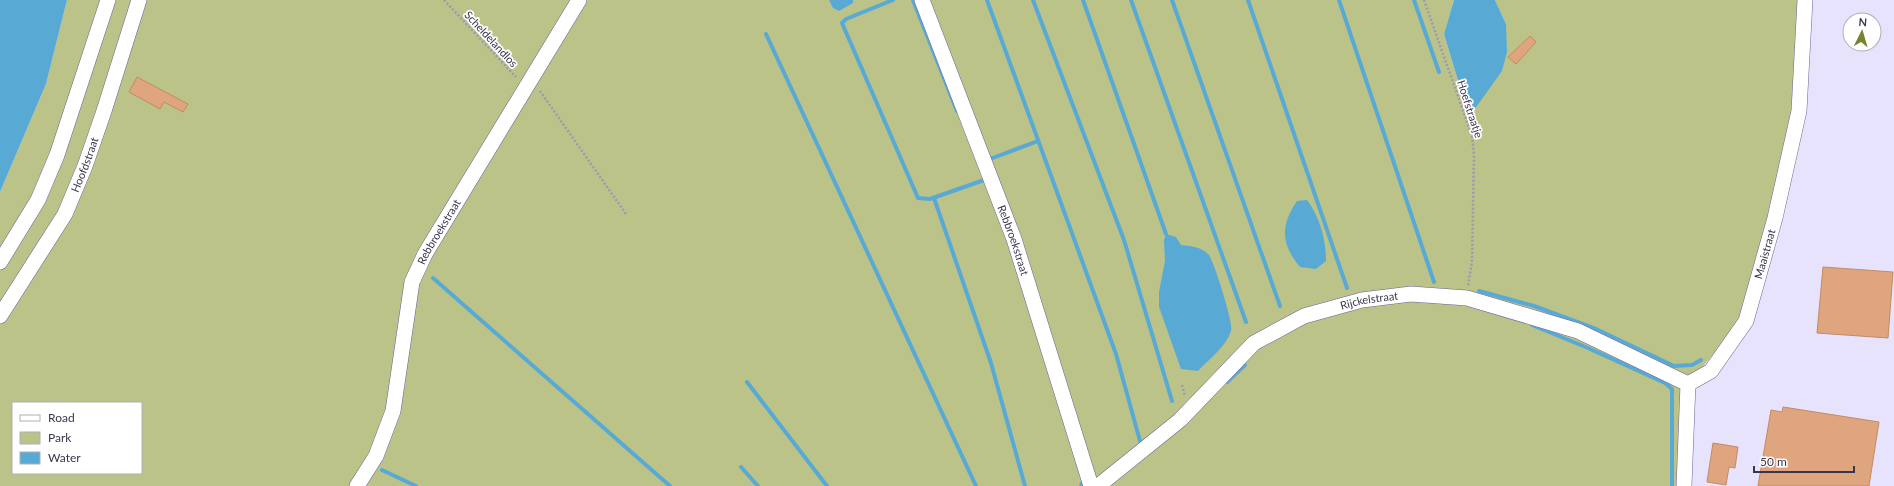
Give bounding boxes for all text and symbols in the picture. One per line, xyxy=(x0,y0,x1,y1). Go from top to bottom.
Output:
street label: Scheldelandlos xyxy=(462,8,521,69)
north arrow xyxy=(1842,12,1882,52)
text: N xyxy=(1858,15,1868,28)
street label: Hoefstraatje xyxy=(1455,78,1486,140)
street label: Hoofdstraat xyxy=(68,135,100,194)
street label: Rebbroekstraat xyxy=(414,197,463,266)
street label: Rebbroekstraat xyxy=(996,203,1032,277)
street label: Maaistraat xyxy=(1751,228,1778,280)
street label: Rijckelstraat xyxy=(1339,289,1399,312)
legend xyxy=(12,402,142,474)
text: Road xyxy=(48,410,75,425)
text: Park xyxy=(48,430,72,445)
scale bar xyxy=(1754,448,1854,474)
text: Water xyxy=(48,450,81,465)
text: 50 m xyxy=(1760,454,1787,469)

